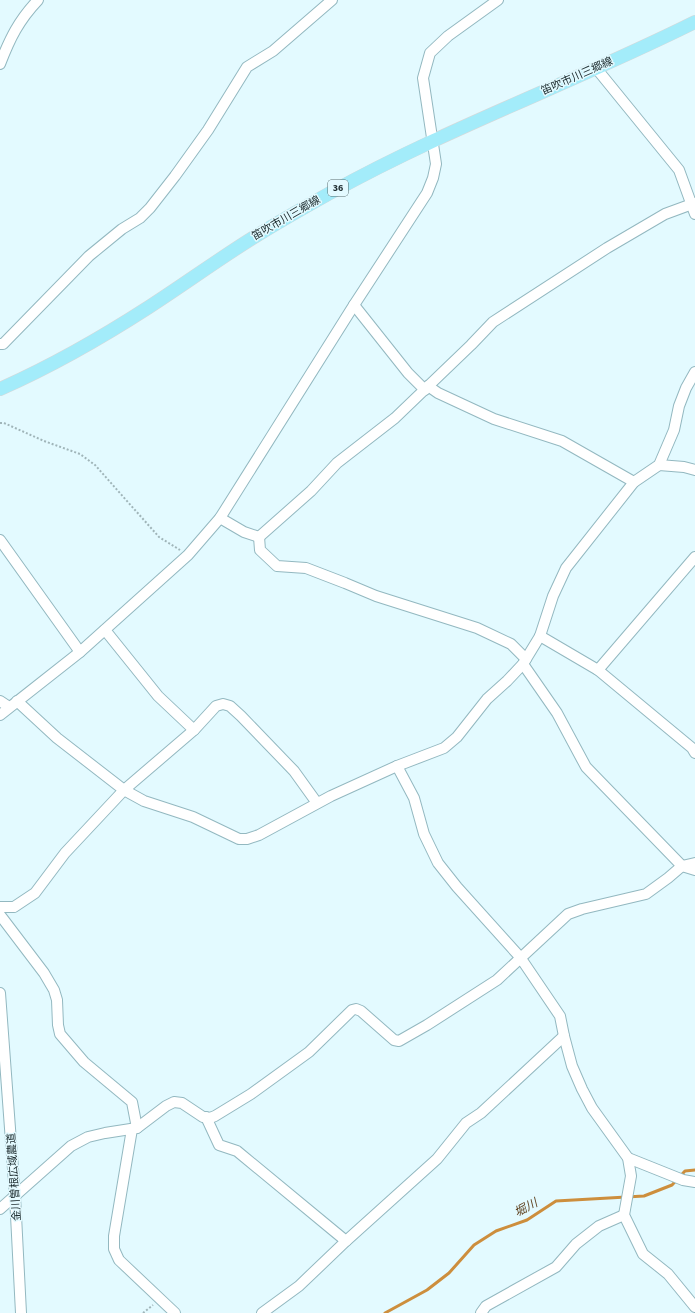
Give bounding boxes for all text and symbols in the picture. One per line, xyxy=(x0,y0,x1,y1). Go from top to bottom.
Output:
street label: 笛吹市川三郷線 xyxy=(539,53,615,99)
road number: 36 xyxy=(328,180,348,196)
street label: 笛吹市川三郷線 xyxy=(249,192,323,244)
street label: 金川曽根広域農道 xyxy=(3,1133,25,1221)
water label: 堀川 xyxy=(511,1194,542,1221)

